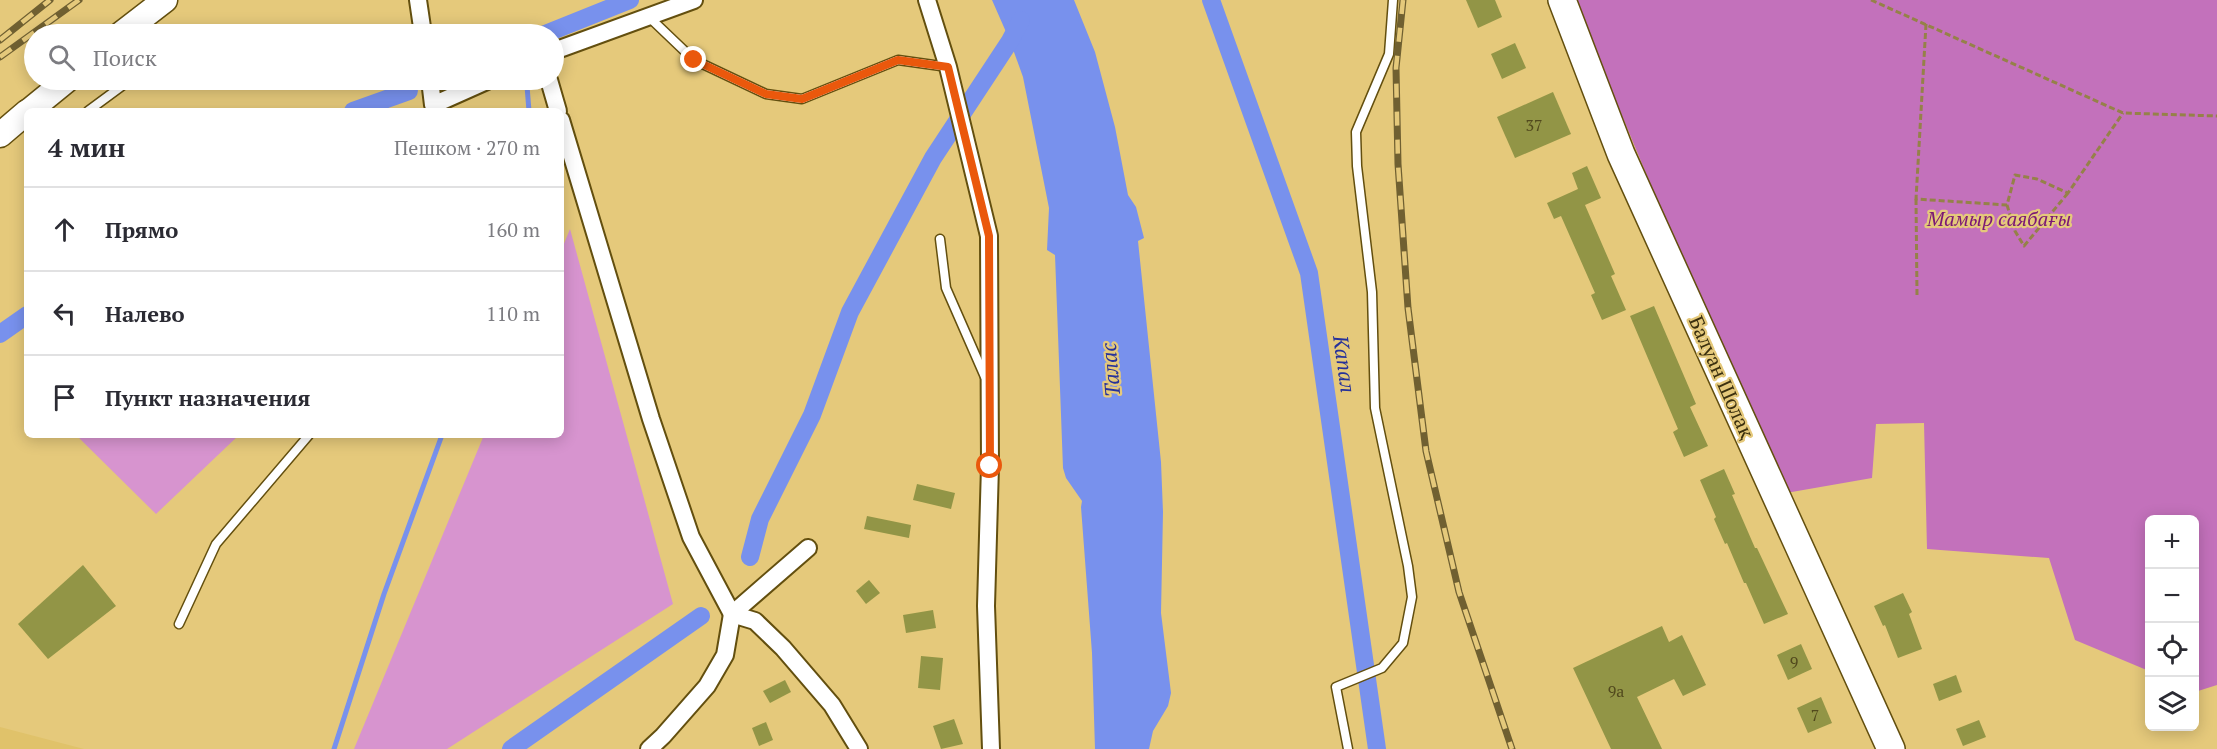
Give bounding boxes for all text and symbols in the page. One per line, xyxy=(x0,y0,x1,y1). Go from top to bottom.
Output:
search box xyxy=(24,24,564,90)
icon: search xyxy=(45,41,78,74)
text: Поиск xyxy=(93,43,157,72)
route end xyxy=(680,46,706,72)
house number: 37 xyxy=(1525,114,1543,136)
text: 4 мин xyxy=(48,130,125,164)
text: Пешком · 270 m xyxy=(394,134,540,161)
park label: Мамыр саябағы xyxy=(1926,205,2071,232)
icon: ahead xyxy=(48,213,81,246)
text: Прямо xyxy=(105,215,178,244)
text: 160 m xyxy=(486,216,540,243)
icon: left xyxy=(48,297,81,330)
text: Налево xyxy=(105,299,185,328)
text: 110 m xyxy=(486,300,540,327)
street label: Балуан Шолақ xyxy=(1683,311,1761,443)
water label: Капал xyxy=(1327,333,1363,394)
water label: Талас xyxy=(1094,341,1126,398)
icon: arrive xyxy=(48,381,81,414)
text: Пункт назначения xyxy=(105,383,310,412)
route start xyxy=(976,452,1002,478)
map controls xyxy=(2145,515,2199,731)
button: + xyxy=(2145,515,2199,569)
button: − xyxy=(2145,569,2199,623)
button: locate xyxy=(2145,623,2199,677)
house number: 9 xyxy=(1790,651,1798,673)
button: layers xyxy=(2145,677,2199,731)
house number: 9а xyxy=(1608,680,1624,702)
house number: 7 xyxy=(1811,704,1819,726)

